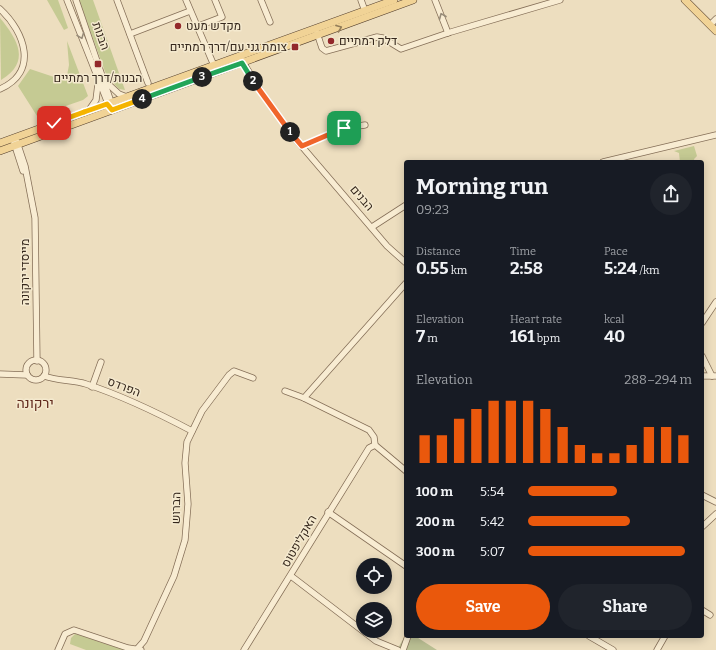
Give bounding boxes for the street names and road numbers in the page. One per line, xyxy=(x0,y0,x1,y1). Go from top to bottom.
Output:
street label: הבנות xyxy=(90,20,112,52)
street label: הבנים xyxy=(347,182,377,214)
street label: מייסדי ירקונה xyxy=(18,239,32,305)
street label: הפרדס xyxy=(105,374,143,400)
street label: הברוש xyxy=(169,492,183,524)
street label: האקליפטוס xyxy=(278,512,320,570)

